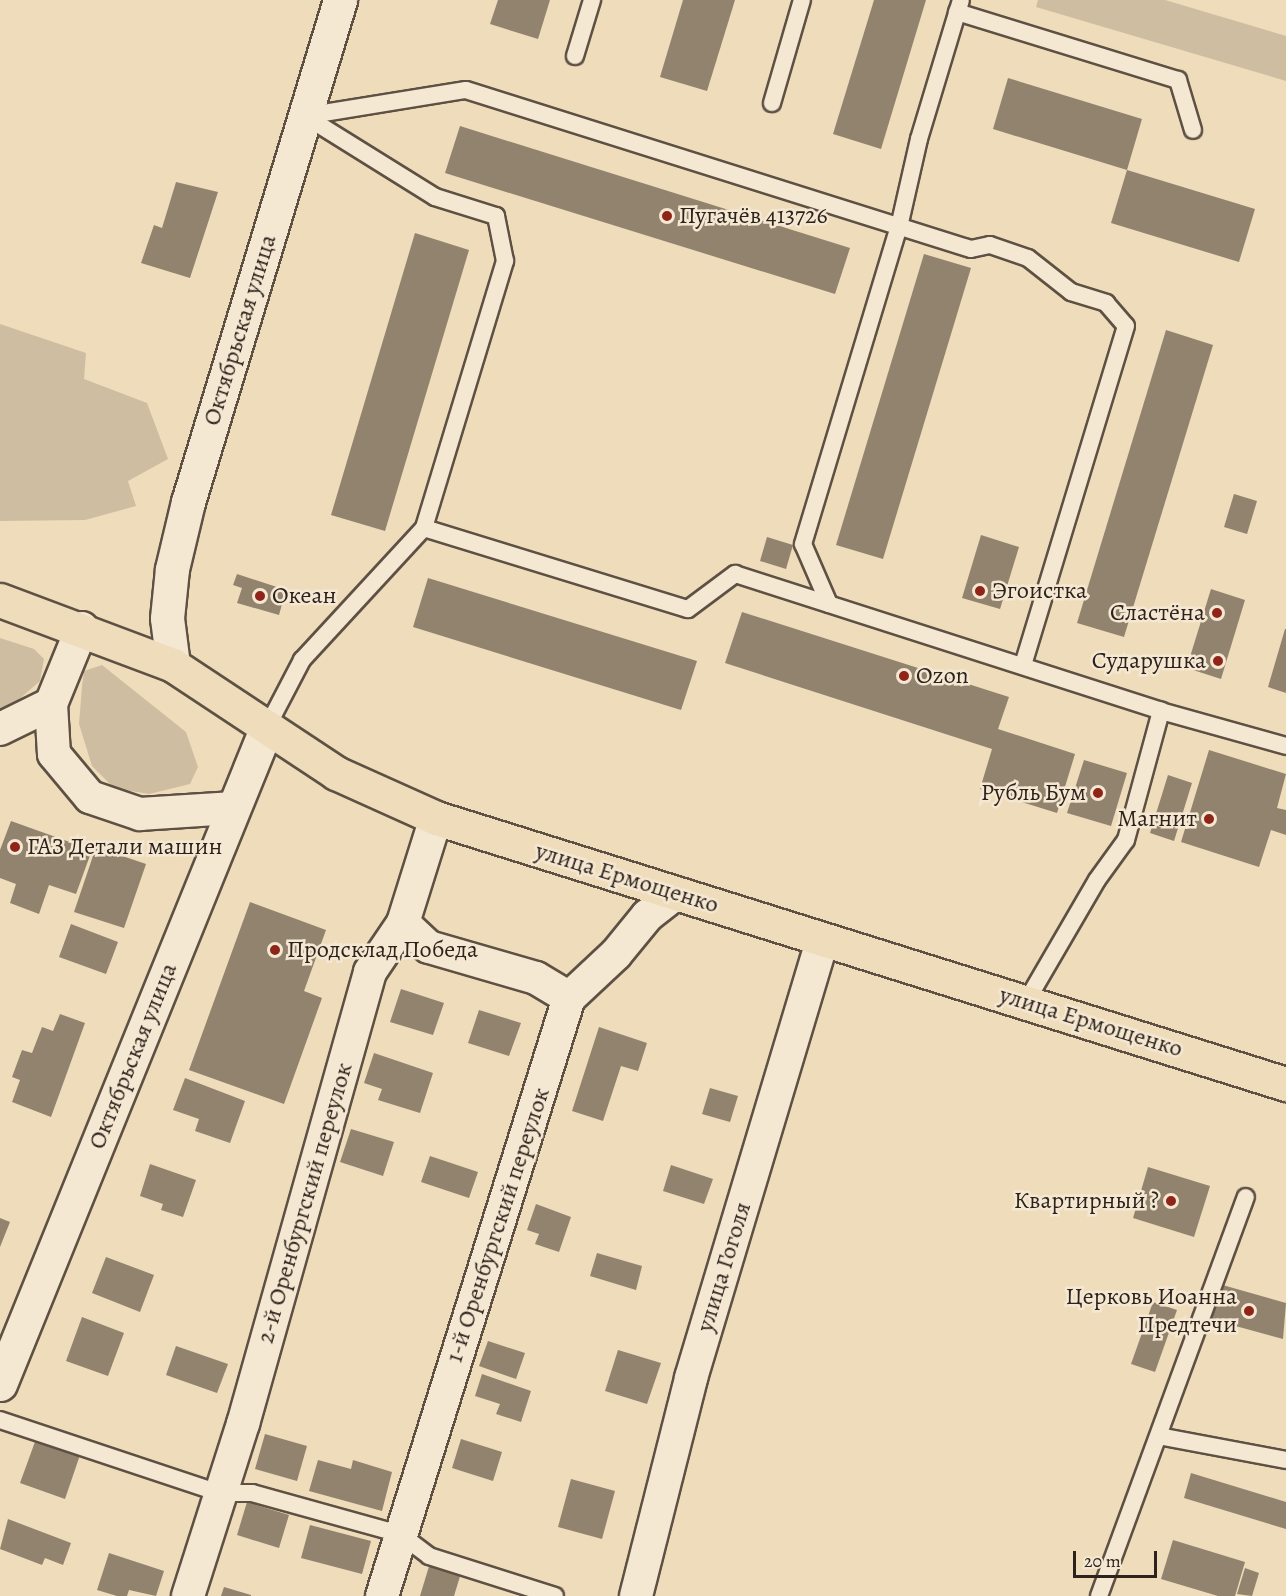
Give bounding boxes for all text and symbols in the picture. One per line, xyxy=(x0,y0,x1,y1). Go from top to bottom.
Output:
place label: Пугачёв 413726 xyxy=(679,202,827,230)
marker: Пугачёв 413726 xyxy=(660,209,674,223)
street label: Октябрьская улица xyxy=(197,231,283,429)
place label: Эгоистка xyxy=(992,577,1087,605)
place label: Океан xyxy=(272,582,337,610)
marker: Эгоистка xyxy=(973,584,987,598)
marker: Океан xyxy=(253,589,267,603)
place label: Сластёна xyxy=(1110,599,1205,627)
marker: Сластёна xyxy=(1210,606,1224,620)
place label: Сударушка xyxy=(1092,647,1206,675)
marker: Сударушка xyxy=(1211,654,1225,668)
place label: Ozon xyxy=(916,662,969,690)
marker: Ozon xyxy=(897,669,911,683)
place label: Рубль Бум xyxy=(981,779,1086,807)
marker: Рубль Бум xyxy=(1091,786,1105,800)
place label: Магнит xyxy=(1117,805,1197,833)
marker: Магнит xyxy=(1202,812,1216,826)
place label: ГАЗ Детали машин xyxy=(27,833,223,861)
street label: улица Ермощенко xyxy=(532,836,722,920)
marker: ГАЗ Детали машин xyxy=(8,840,22,854)
place label: Продсклад Победа xyxy=(287,936,478,964)
marker: Продсклад Победа xyxy=(268,943,282,957)
street label: Октябрьская улица xyxy=(83,959,183,1153)
street label: улица Ермощенко xyxy=(996,980,1186,1064)
street label: 2-й Оренбургский переулок xyxy=(251,1059,359,1347)
street label: 1-й Оренбургский переулок xyxy=(440,1084,556,1366)
place label: Квартирный ? xyxy=(1014,1187,1159,1215)
marker: Квартирный ? xyxy=(1164,1194,1178,1208)
street label: улица Гоголя xyxy=(691,1199,757,1335)
place label: Церковь Иоанна Предтечи xyxy=(1066,1283,1237,1339)
marker: Церковь Иоанна Предтечи xyxy=(1242,1304,1256,1318)
scale bar xyxy=(1076,1539,1160,1577)
text: 20 m xyxy=(1084,1549,1121,1573)

